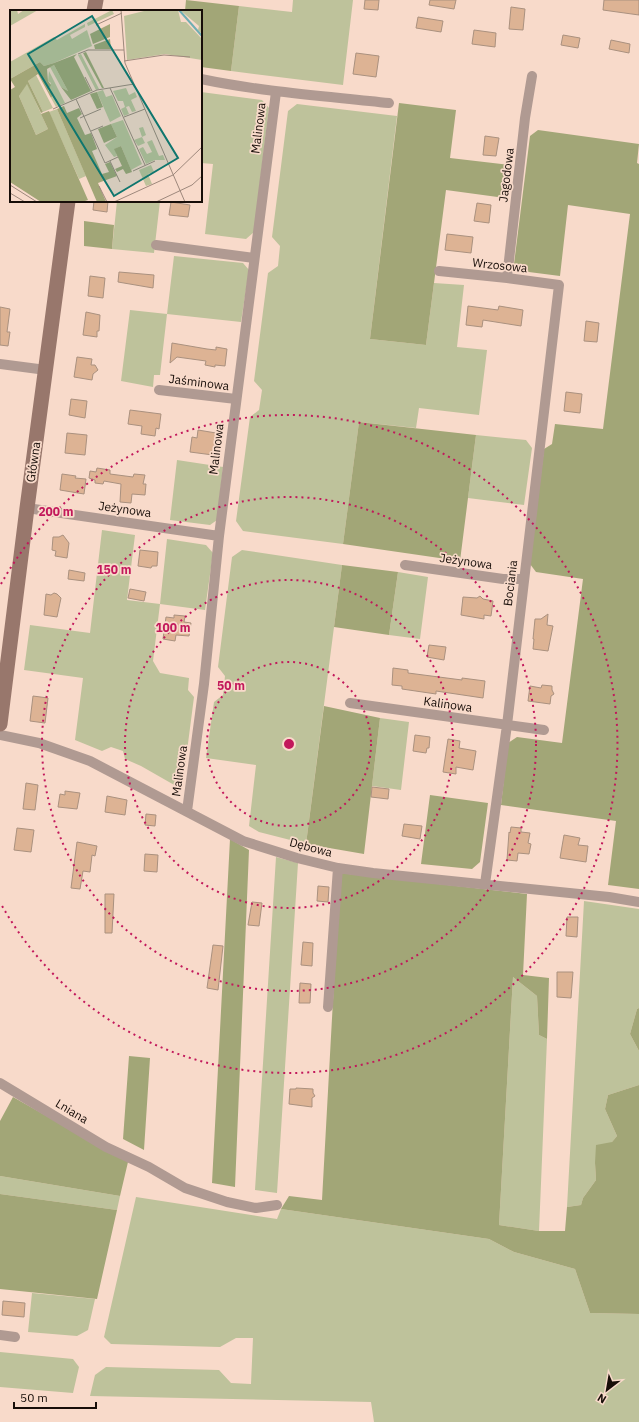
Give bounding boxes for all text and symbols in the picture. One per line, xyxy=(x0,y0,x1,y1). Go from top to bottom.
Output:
inset map xyxy=(10,10,202,202)
street label: Malinowa xyxy=(247,101,269,154)
street label: Jagodowa xyxy=(495,146,517,203)
street label: Wrzosowa xyxy=(472,255,529,275)
street label: Jaśminowa xyxy=(168,371,231,393)
street label: Malinowa xyxy=(205,422,227,475)
street label: Główna xyxy=(23,440,43,483)
street label: Jeżynowa xyxy=(98,498,153,520)
text: 200 m xyxy=(38,504,74,519)
street label: Jeżynowa xyxy=(439,550,494,572)
street label: Bociania xyxy=(500,559,520,607)
text: 150 m xyxy=(96,562,132,577)
text: 100 m xyxy=(155,620,191,635)
text: 50 m xyxy=(217,678,245,693)
street label: Kalinowa xyxy=(423,693,474,715)
centre of rings xyxy=(282,737,296,751)
street label: Malinowa xyxy=(168,744,190,798)
street label: Dębowa xyxy=(288,834,335,860)
street label: Lniana xyxy=(53,1095,92,1127)
north arrow xyxy=(587,1370,627,1410)
scale bar xyxy=(14,1384,96,1410)
text: 50 m xyxy=(20,1390,48,1405)
text: N xyxy=(595,1391,609,1407)

